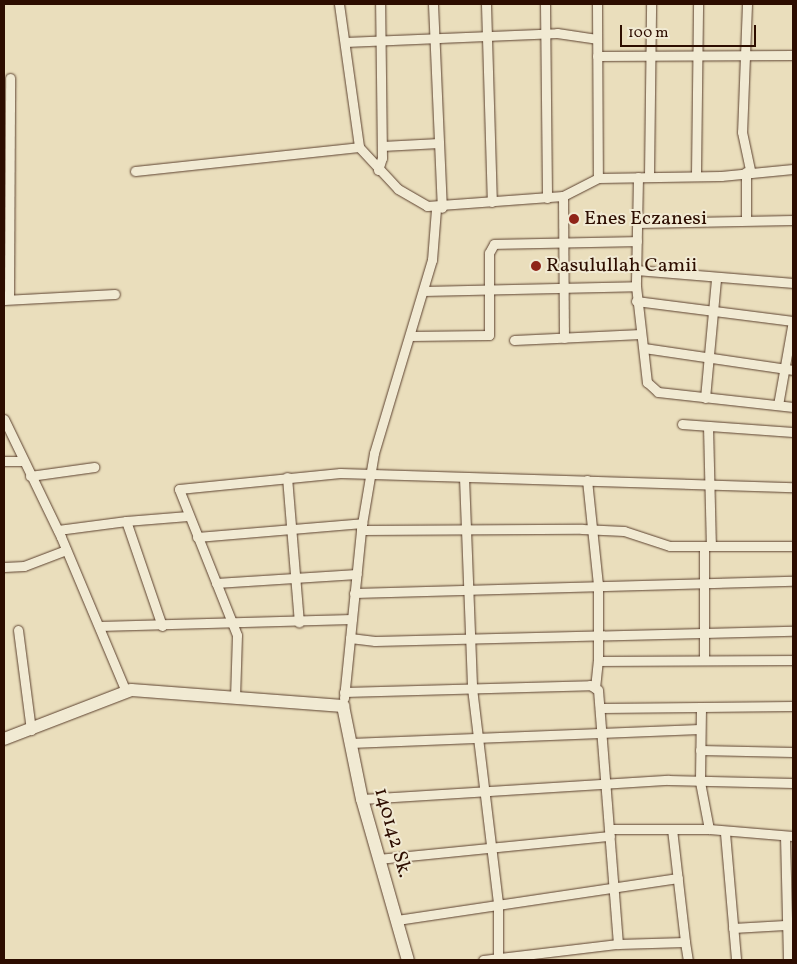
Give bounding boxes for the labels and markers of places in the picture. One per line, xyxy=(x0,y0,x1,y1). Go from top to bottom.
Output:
place label: Enes Eczanesi xyxy=(584,207,707,231)
marker: Enes Eczanesi xyxy=(568,213,580,225)
place label: Rasulullah Camii xyxy=(546,254,697,278)
marker: Rasulullah Camii xyxy=(530,260,542,272)

